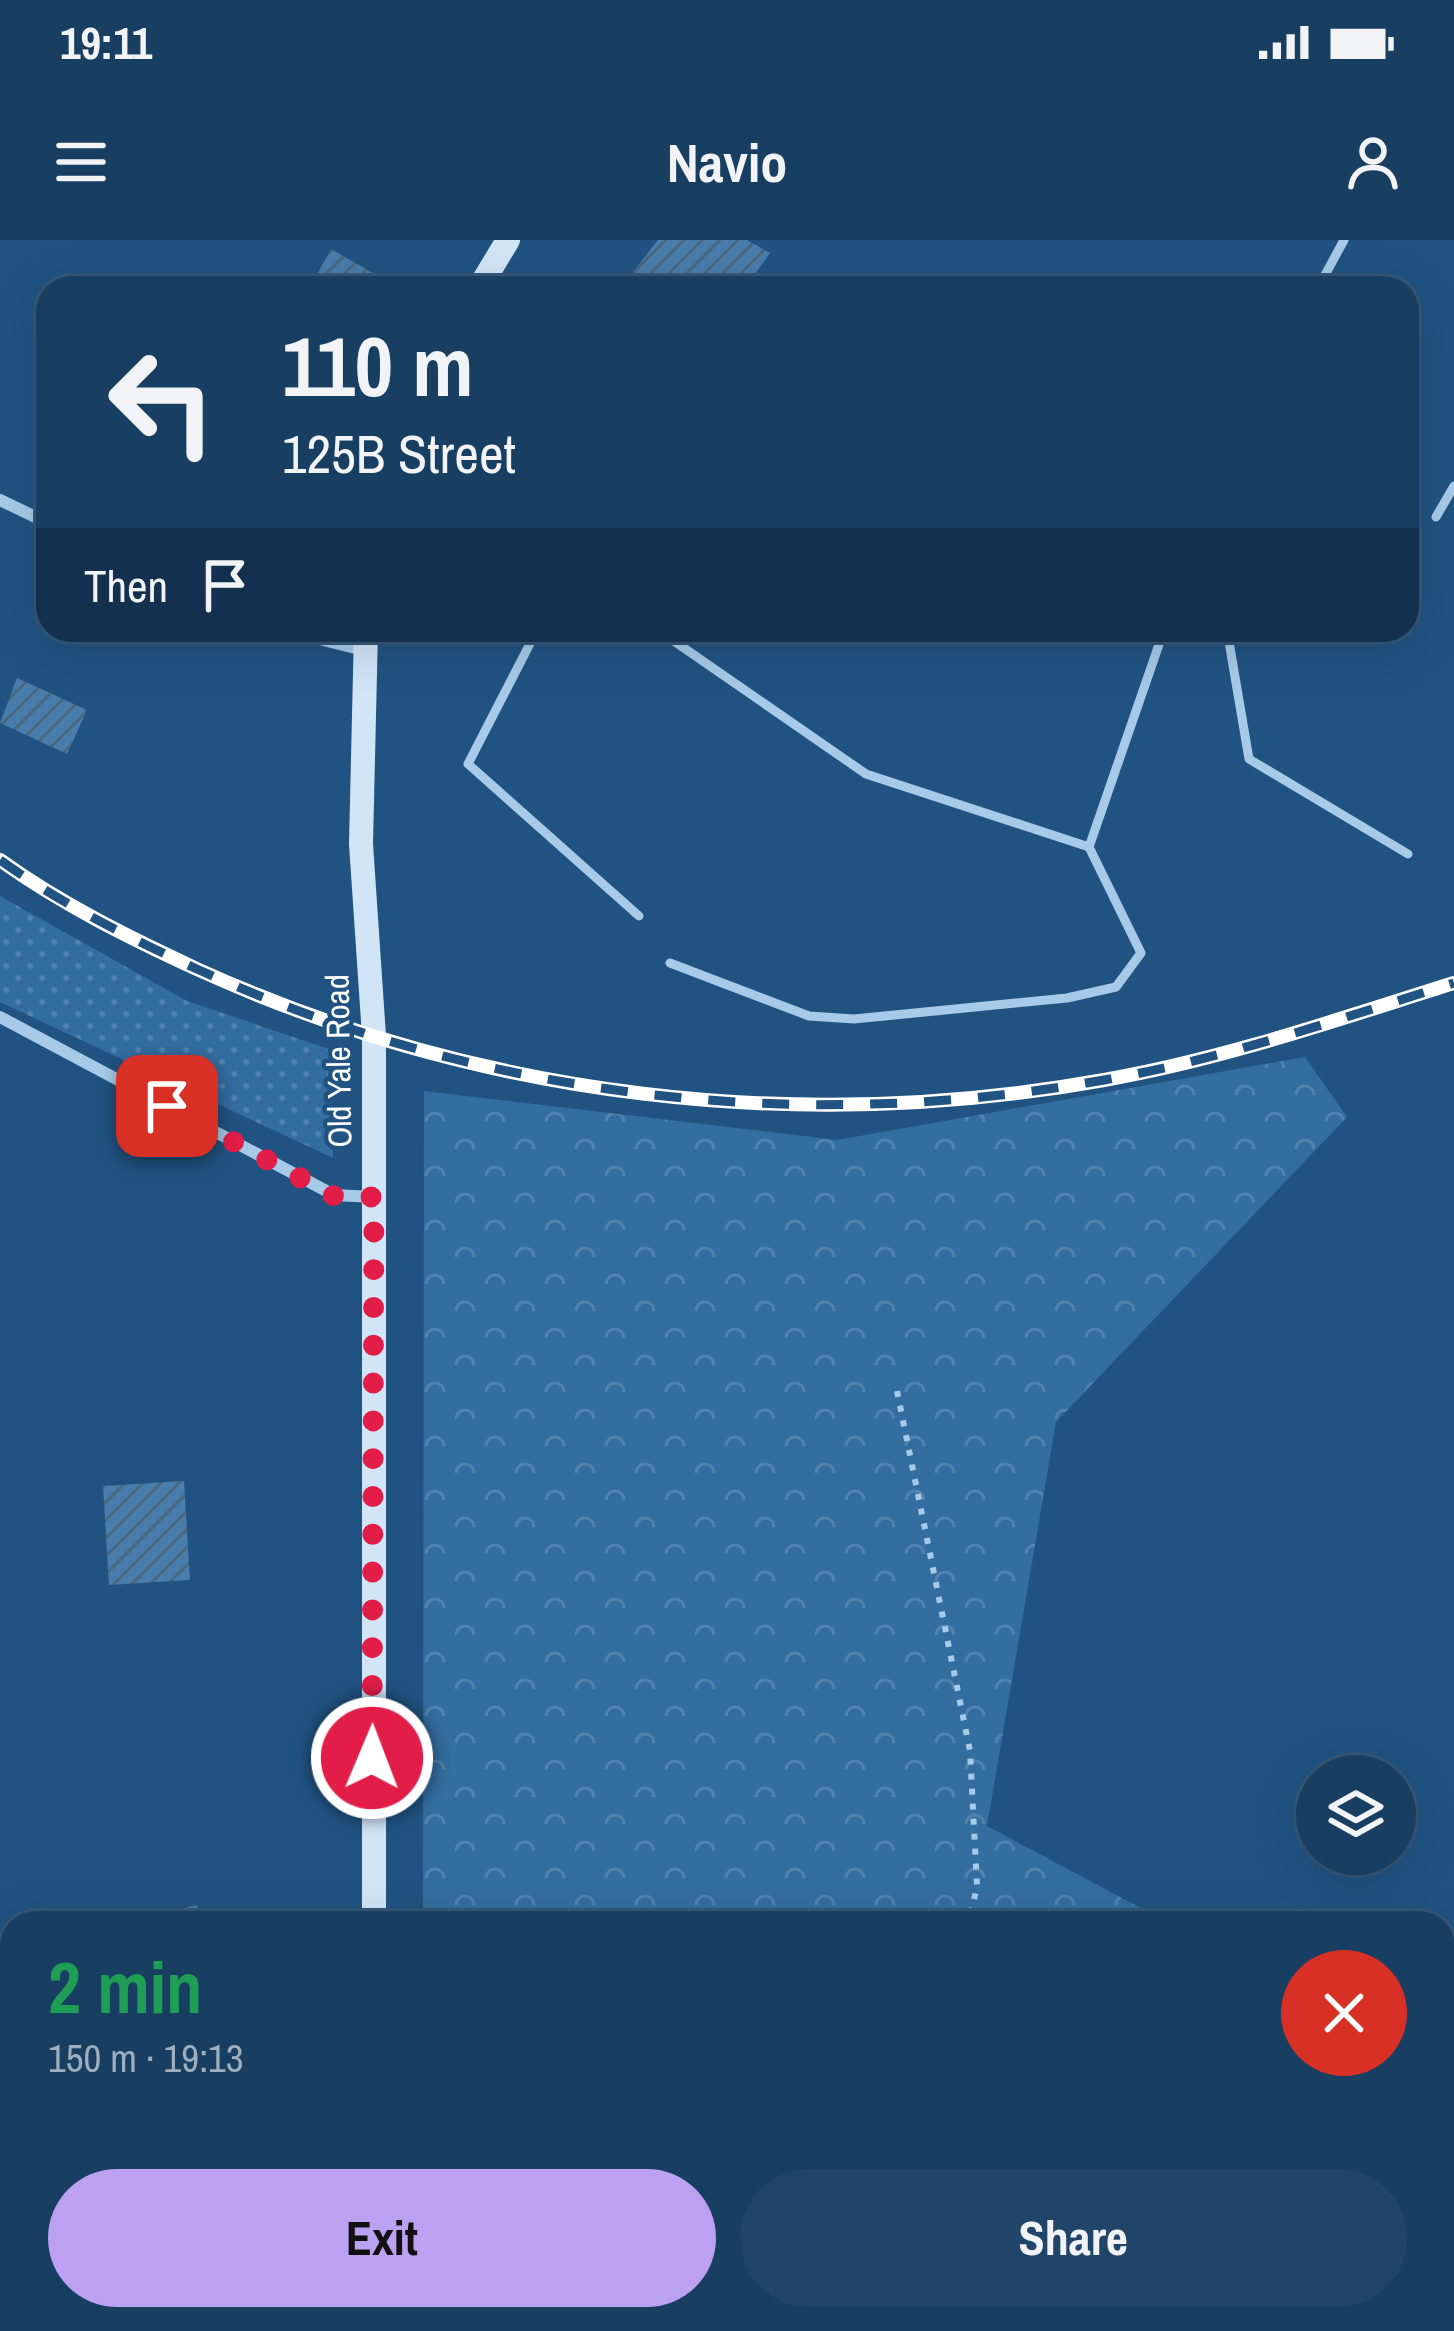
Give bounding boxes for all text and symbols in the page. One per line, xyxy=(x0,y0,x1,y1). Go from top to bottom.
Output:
text: 19:11 xyxy=(60,12,152,73)
text: Navio xyxy=(667,126,787,199)
icon: menu xyxy=(48,129,114,195)
icon: person xyxy=(1340,129,1406,195)
text: 110 m xyxy=(282,309,474,422)
icon: left xyxy=(84,324,240,480)
text: 125B Street xyxy=(282,417,516,490)
icon: arrive xyxy=(192,552,258,618)
text: Then xyxy=(84,555,168,616)
street label: Old Yale Road xyxy=(314,974,362,1148)
pin xyxy=(116,1055,218,1157)
icon: arrive xyxy=(134,1073,200,1139)
position arrow xyxy=(309,1695,435,1821)
map controls xyxy=(1296,1755,1416,1875)
button: layers xyxy=(1296,1755,1416,1875)
text: 2 min xyxy=(48,1938,202,2035)
button: close xyxy=(1281,1950,1407,2076)
text: 150 m · 19:13 xyxy=(48,2032,244,2084)
button: Exit xyxy=(48,2169,716,2307)
button: Share xyxy=(740,2169,1407,2307)

